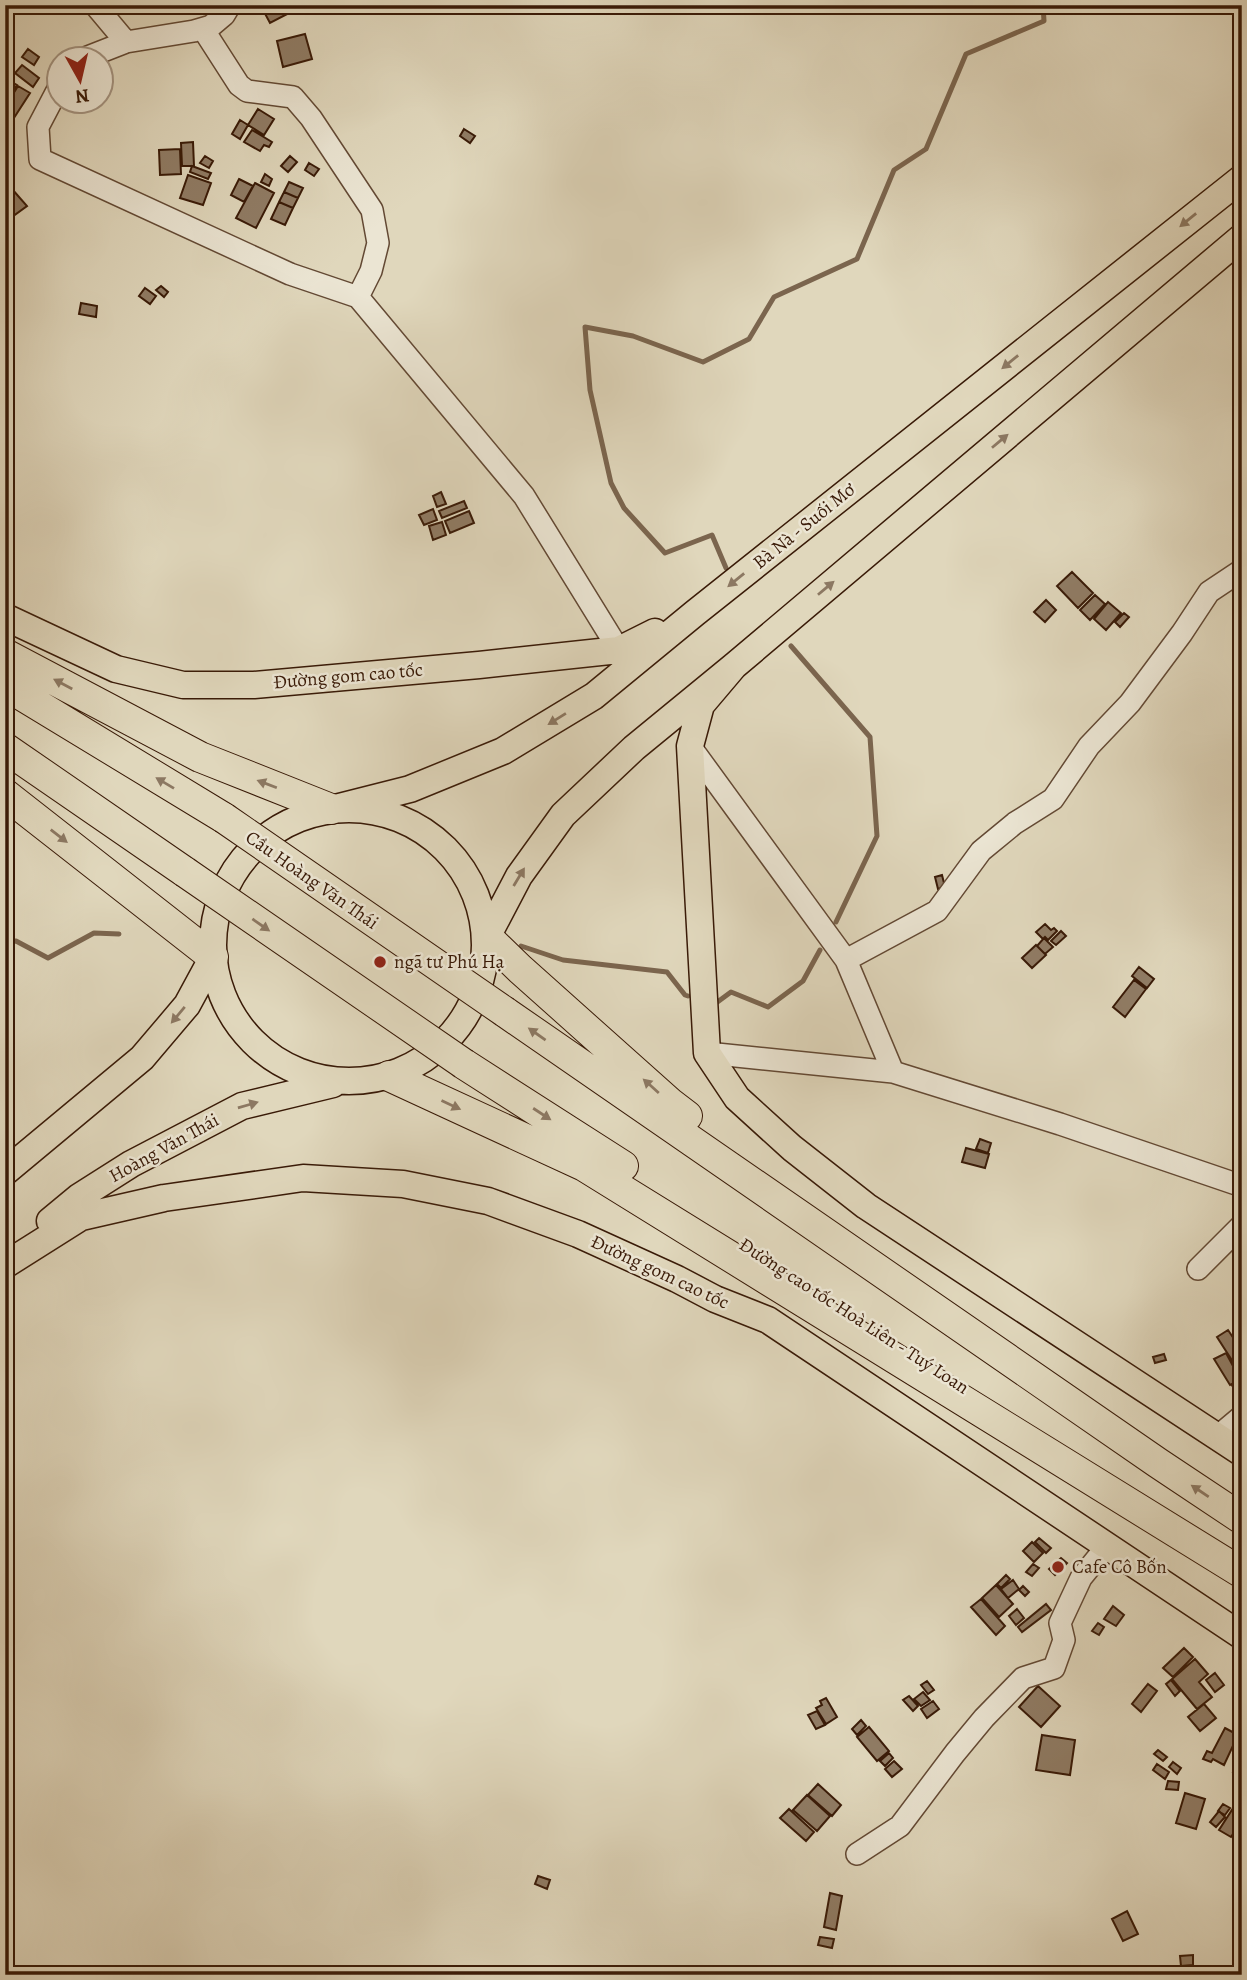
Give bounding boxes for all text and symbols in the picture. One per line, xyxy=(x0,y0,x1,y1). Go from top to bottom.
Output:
north arrow xyxy=(46,46,116,116)
text: N xyxy=(73,82,91,110)
one-way arrow xyxy=(1180,213,1198,228)
one-way arrow xyxy=(1002,354,1019,369)
one-way arrow xyxy=(991,434,1009,449)
street label: Bà Nà - Suối Mơ xyxy=(747,476,861,575)
one-way arrow xyxy=(728,572,746,587)
one-way arrow xyxy=(818,581,835,596)
street label: Đường gom cao tốc xyxy=(272,657,424,695)
one-way arrow xyxy=(53,679,73,690)
one-way arrow xyxy=(547,712,566,725)
one-way arrow xyxy=(156,776,175,789)
one-way arrow xyxy=(257,778,278,789)
street label: Cầu Hoàng Văn Thái xyxy=(240,824,384,936)
one-way arrow xyxy=(50,828,68,843)
one-way arrow xyxy=(513,867,525,886)
one-way arrow xyxy=(252,918,271,931)
place label: ngã tư Phú Hạ xyxy=(394,949,504,975)
marker: ngã tư Phú Hạ xyxy=(372,954,388,970)
one-way arrow xyxy=(171,1007,186,1024)
one-way arrow xyxy=(528,1027,546,1041)
one-way arrow xyxy=(642,1078,660,1094)
one-way arrow xyxy=(441,1099,461,1111)
one-way arrow xyxy=(238,1100,259,1110)
street label: Hoàng Văn Thái xyxy=(104,1107,224,1189)
one-way arrow xyxy=(532,1108,552,1121)
street label: Đường gom cao tốc xyxy=(587,1229,733,1315)
street label: Đường cao tốc Hoà Liên - Tuý Loan xyxy=(734,1232,974,1400)
one-way arrow xyxy=(1190,1484,1210,1497)
place label: Cafe Cô Bốn xyxy=(1072,1554,1167,1580)
marker: Cafe Cô Bốn xyxy=(1050,1559,1066,1575)

